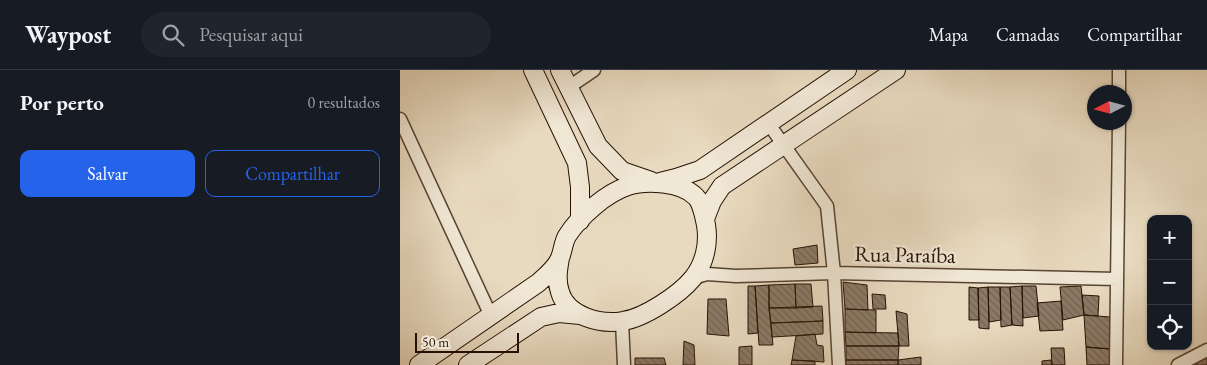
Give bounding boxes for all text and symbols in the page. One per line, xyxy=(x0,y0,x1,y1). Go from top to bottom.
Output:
search box xyxy=(141,12,491,57)
text: Waypost xyxy=(25,19,111,50)
icon: search xyxy=(159,21,187,49)
text: Pesquisar aqui xyxy=(199,22,303,47)
text: Mapa xyxy=(929,23,968,46)
text: Camadas xyxy=(996,23,1059,46)
text: Compartilhar xyxy=(1087,23,1182,46)
north arrow xyxy=(1087,85,1132,130)
text: Por perto xyxy=(20,89,104,116)
text: 0 resultados xyxy=(308,92,380,113)
button: Salvar xyxy=(20,150,195,197)
button: Compartilhar xyxy=(205,150,380,197)
map controls xyxy=(1147,215,1192,350)
button: + xyxy=(1147,215,1192,260)
street label: Rua Paraíba xyxy=(854,239,956,270)
button: − xyxy=(1147,260,1192,305)
button: locate xyxy=(1147,305,1192,350)
scale bar xyxy=(415,330,519,353)
text: 50 m xyxy=(422,333,449,351)

